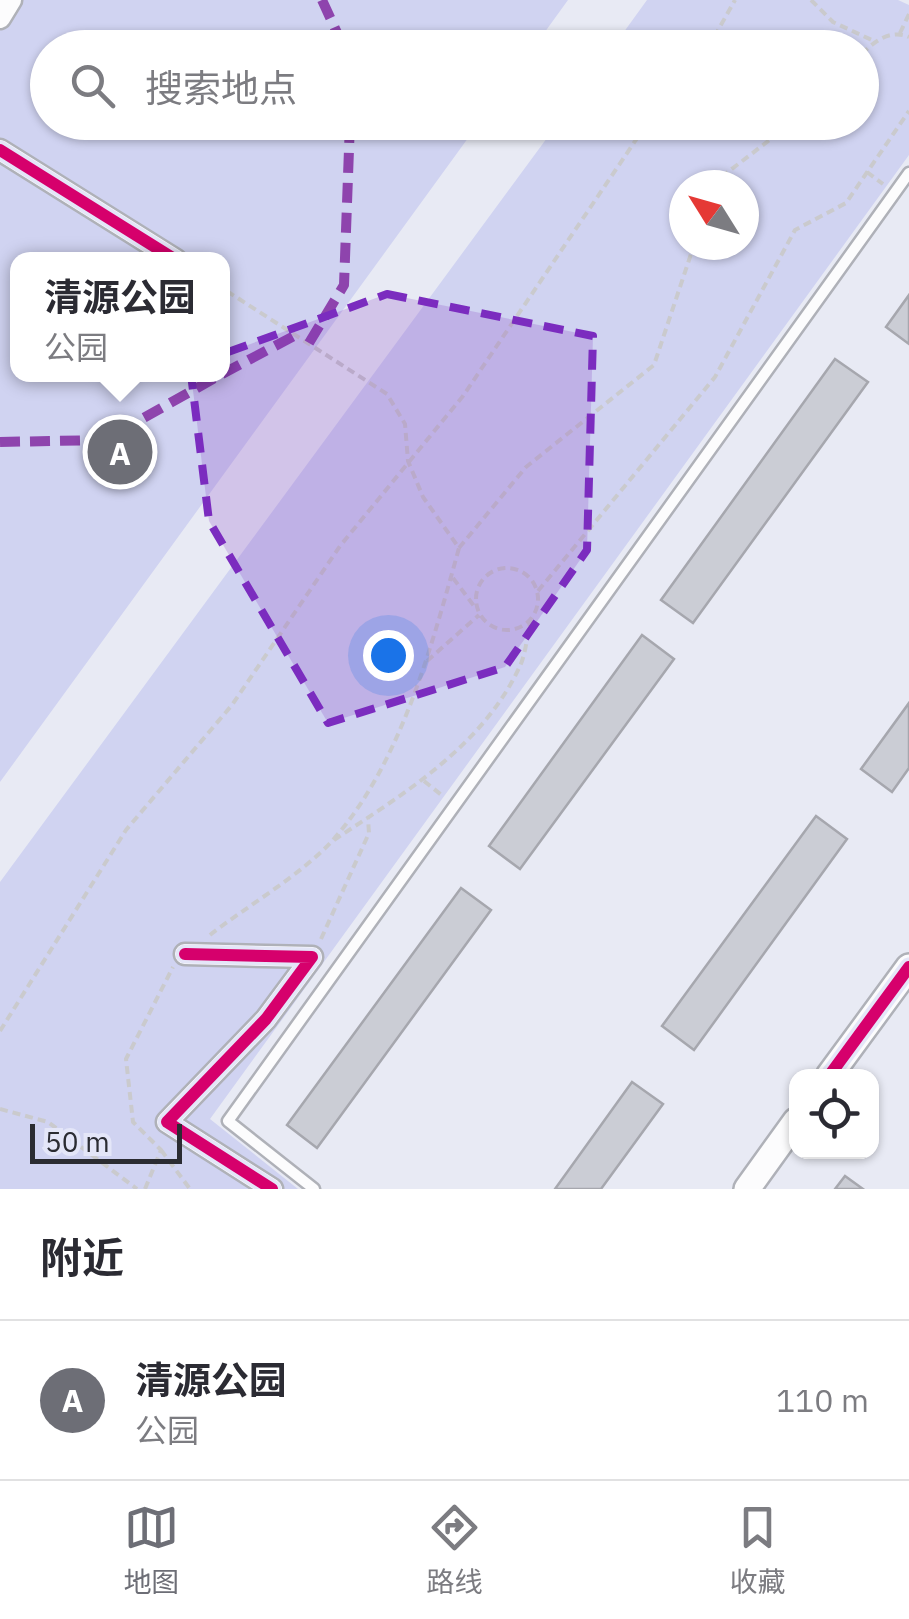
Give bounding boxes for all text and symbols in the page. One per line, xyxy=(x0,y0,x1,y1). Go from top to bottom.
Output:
search box xyxy=(30,30,879,140)
icon: search xyxy=(65,58,120,113)
text: 搜索地点 xyxy=(145,63,297,112)
north arrow xyxy=(669,170,759,260)
popup xyxy=(10,252,230,382)
text: 清源公园 xyxy=(44,272,196,321)
text: 公园 xyxy=(44,326,108,368)
pin: A xyxy=(88,414,152,490)
your location xyxy=(363,630,414,681)
map controls xyxy=(789,1069,879,1159)
button: locate xyxy=(789,1069,879,1159)
scale bar xyxy=(30,1119,182,1164)
text: 50 m xyxy=(45,1123,110,1160)
text: 附近 xyxy=(40,1230,124,1285)
text: 清源公园 xyxy=(135,1355,287,1404)
text: A xyxy=(62,1379,83,1421)
text: 110 m xyxy=(776,1379,869,1421)
text: 公园 xyxy=(135,1409,199,1451)
tab: 地图 xyxy=(123,1500,180,1600)
tab: 路线 xyxy=(426,1500,483,1600)
tab: 收藏 xyxy=(729,1500,786,1600)

